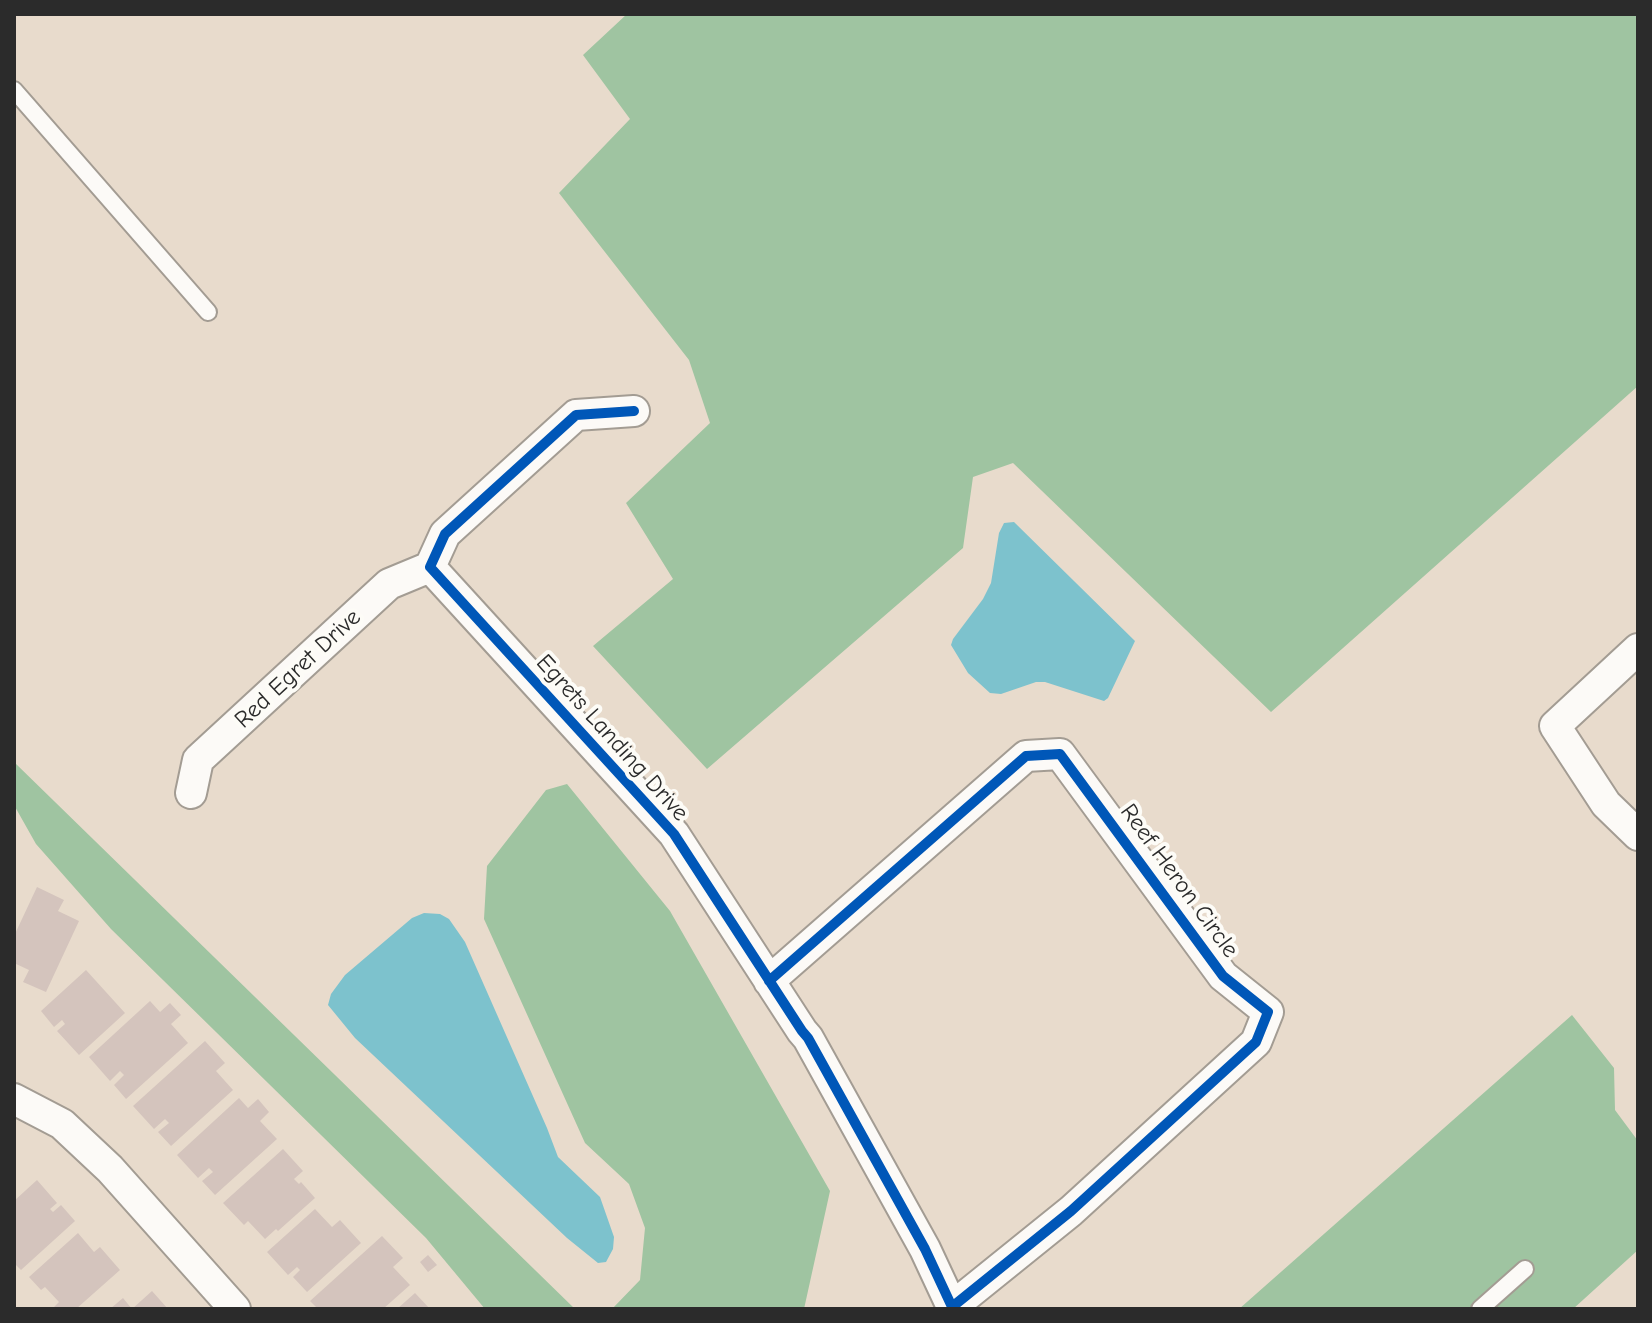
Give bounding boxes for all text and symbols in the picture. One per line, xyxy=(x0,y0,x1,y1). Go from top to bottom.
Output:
street label: Red Egret Drive xyxy=(229,603,367,735)
street label: Egrets Landing Drive xyxy=(530,649,694,827)
street label: Reef Heron Circle xyxy=(1114,798,1244,964)

